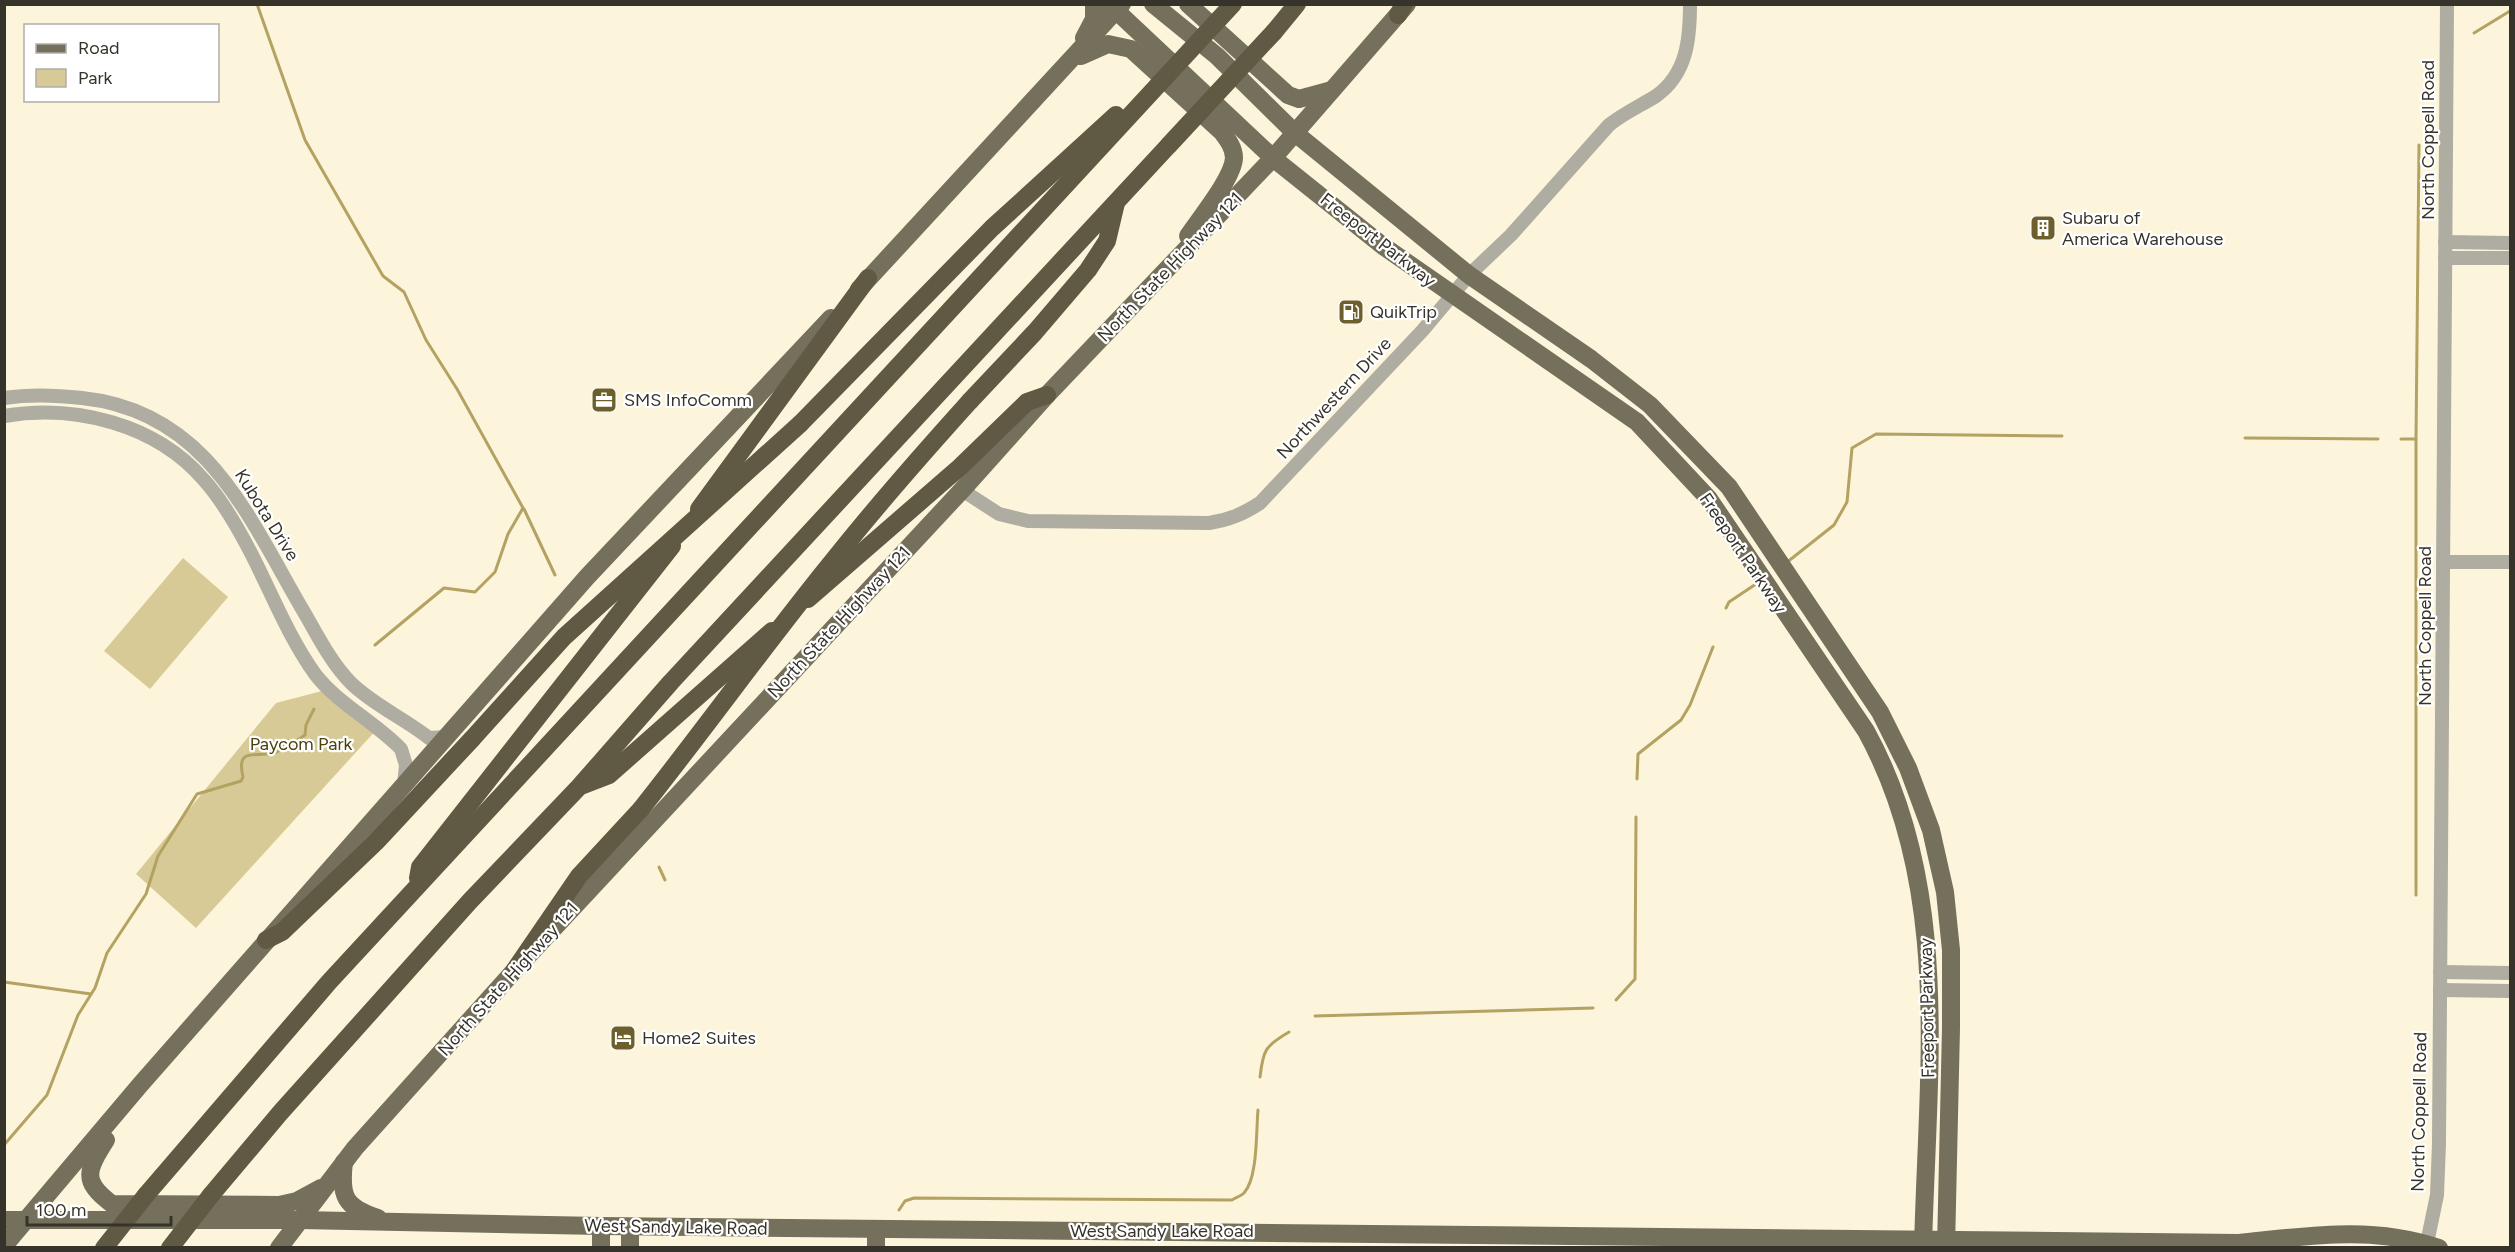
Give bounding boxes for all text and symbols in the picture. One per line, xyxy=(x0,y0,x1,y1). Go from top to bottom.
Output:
legend xyxy=(24,24,219,102)
text: Road xyxy=(78,37,119,59)
street label: North Coppell Road xyxy=(2417,60,2439,220)
text: Park xyxy=(78,67,113,89)
street label: North State Highway 121 xyxy=(1093,188,1247,346)
street label: Freeport Parkway xyxy=(1316,188,1441,292)
place label: Subaru of America Warehouse xyxy=(2062,207,2224,250)
building icon: Subaru of America Warehouse xyxy=(2028,213,2058,243)
fuel station icon: QuikTrip xyxy=(1336,297,1366,327)
place label: QuikTrip xyxy=(1370,301,1437,323)
street label: Northwestern Drive xyxy=(1272,333,1396,463)
office icon: SMS InfoComm xyxy=(589,385,619,415)
place label: SMS InfoComm xyxy=(624,389,752,411)
street label: Kubota Drive xyxy=(230,465,304,565)
street label: Freeport Parkway xyxy=(1695,489,1792,618)
street label: North State Highway 121 xyxy=(763,541,915,703)
street label: North Coppell Road xyxy=(2414,546,2436,706)
park label: Paycom Park xyxy=(250,733,353,755)
street label: North State Highway 121 xyxy=(433,897,583,1061)
street label: Freeport Parkway xyxy=(1915,937,1939,1078)
hotel icon: Home2 Suites xyxy=(608,1023,638,1053)
place label: Home2 Suites xyxy=(642,1027,756,1049)
street label: North Coppell Road xyxy=(2407,1032,2431,1192)
scale bar xyxy=(27,1189,171,1227)
text: 100 m xyxy=(36,1199,86,1221)
street label: West Sandy Lake Road xyxy=(584,1214,768,1240)
street label: West Sandy Lake Road xyxy=(1070,1220,1254,1242)

